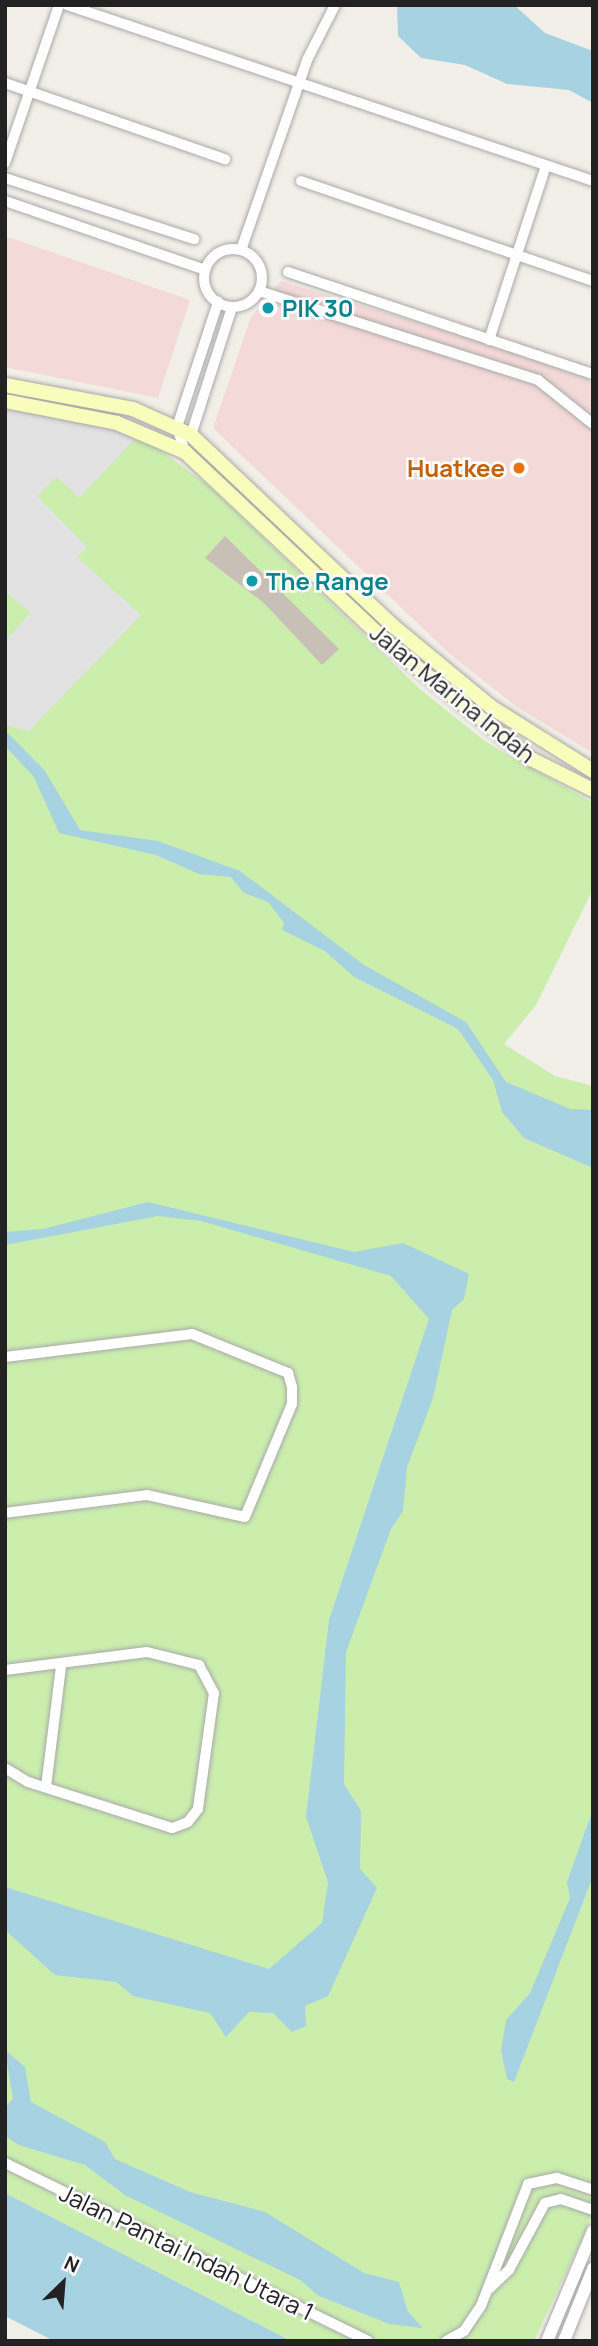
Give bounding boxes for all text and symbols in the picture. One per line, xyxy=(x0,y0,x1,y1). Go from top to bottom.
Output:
place label: PIK 30 xyxy=(282,294,354,322)
marker: PIK 30 xyxy=(260,300,276,316)
place label: Huatkee xyxy=(407,454,505,482)
marker: Huatkee xyxy=(511,460,527,476)
place label: The Range xyxy=(266,567,389,595)
marker: The Range xyxy=(244,573,260,589)
street label: Jalan Marina Indah xyxy=(365,618,541,768)
street label: Jalan Pantai Indah Utara 1 xyxy=(55,2178,319,2326)
north arrow xyxy=(28,2248,98,2318)
text: N xyxy=(60,2249,84,2279)

